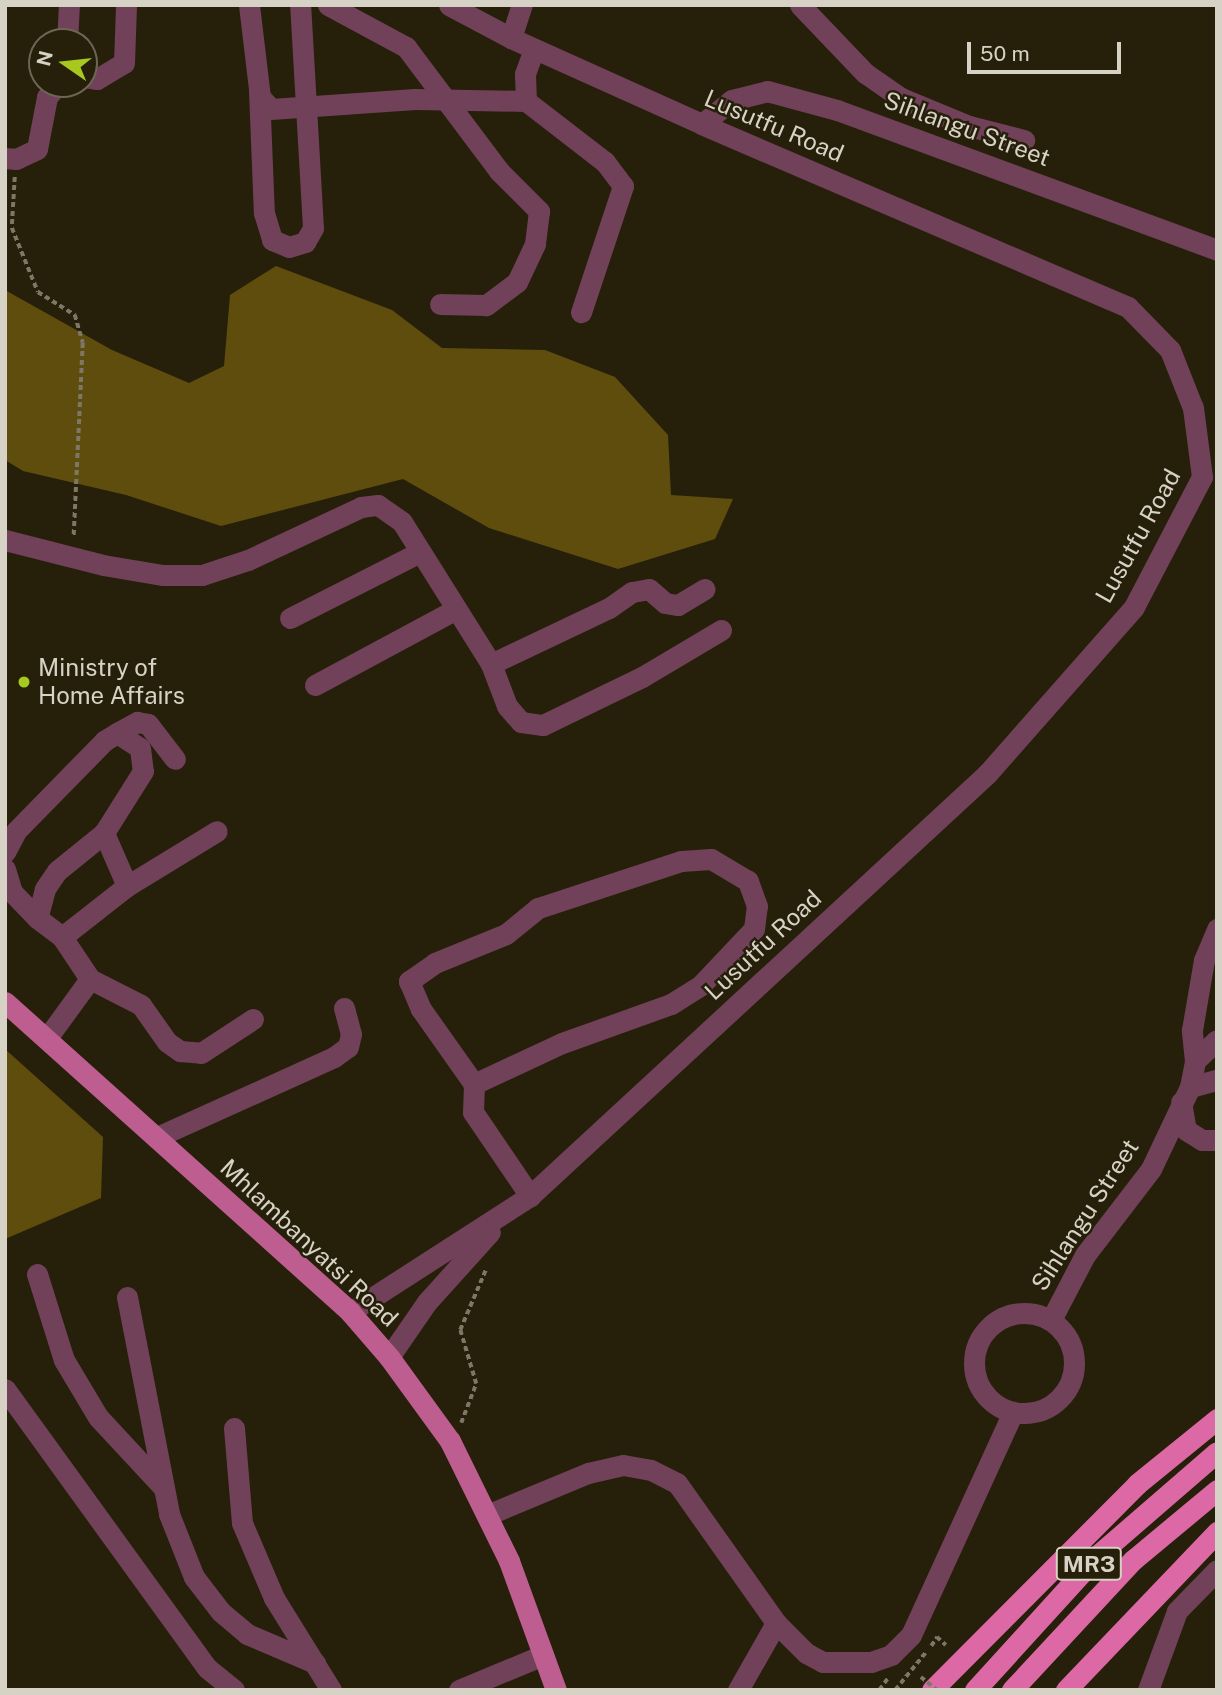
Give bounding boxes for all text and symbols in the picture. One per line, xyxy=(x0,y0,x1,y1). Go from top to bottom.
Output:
north arrow xyxy=(28,28,98,98)
scale bar xyxy=(970,28,1124,72)
text: 50 m xyxy=(980,41,1030,66)
text: N xyxy=(32,49,57,68)
street label: Lusutfu Road xyxy=(700,84,848,168)
street label: Sihlangu Street xyxy=(880,86,1054,172)
street label: Lusutfu Road xyxy=(1089,464,1187,608)
place label: Ministry of Home Affairs xyxy=(38,654,185,710)
marker: Ministry of Home Affairs xyxy=(16,674,32,690)
street label: Lusutfu Road xyxy=(699,884,827,1006)
street label: Sihlangu Street xyxy=(1025,1134,1145,1296)
street label: Mhlambanyatsi Road xyxy=(214,1153,404,1333)
road number: MR3 xyxy=(1056,1544,1122,1583)

